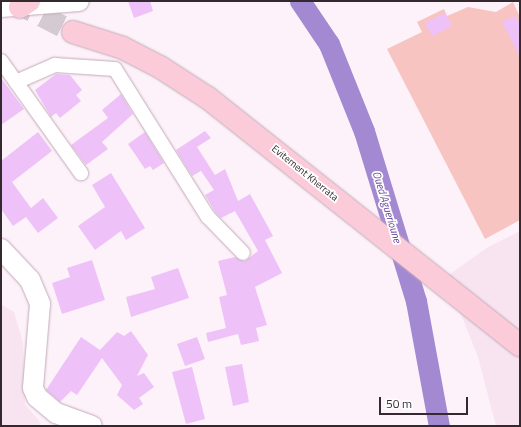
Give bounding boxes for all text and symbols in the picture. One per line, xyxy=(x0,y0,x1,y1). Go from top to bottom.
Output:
street label: Evitement Kherrata xyxy=(269,143,341,203)
water label: Oued Aguerioune xyxy=(370,170,404,244)
scale bar xyxy=(381,389,470,415)
text: 50 m xyxy=(386,394,412,413)

